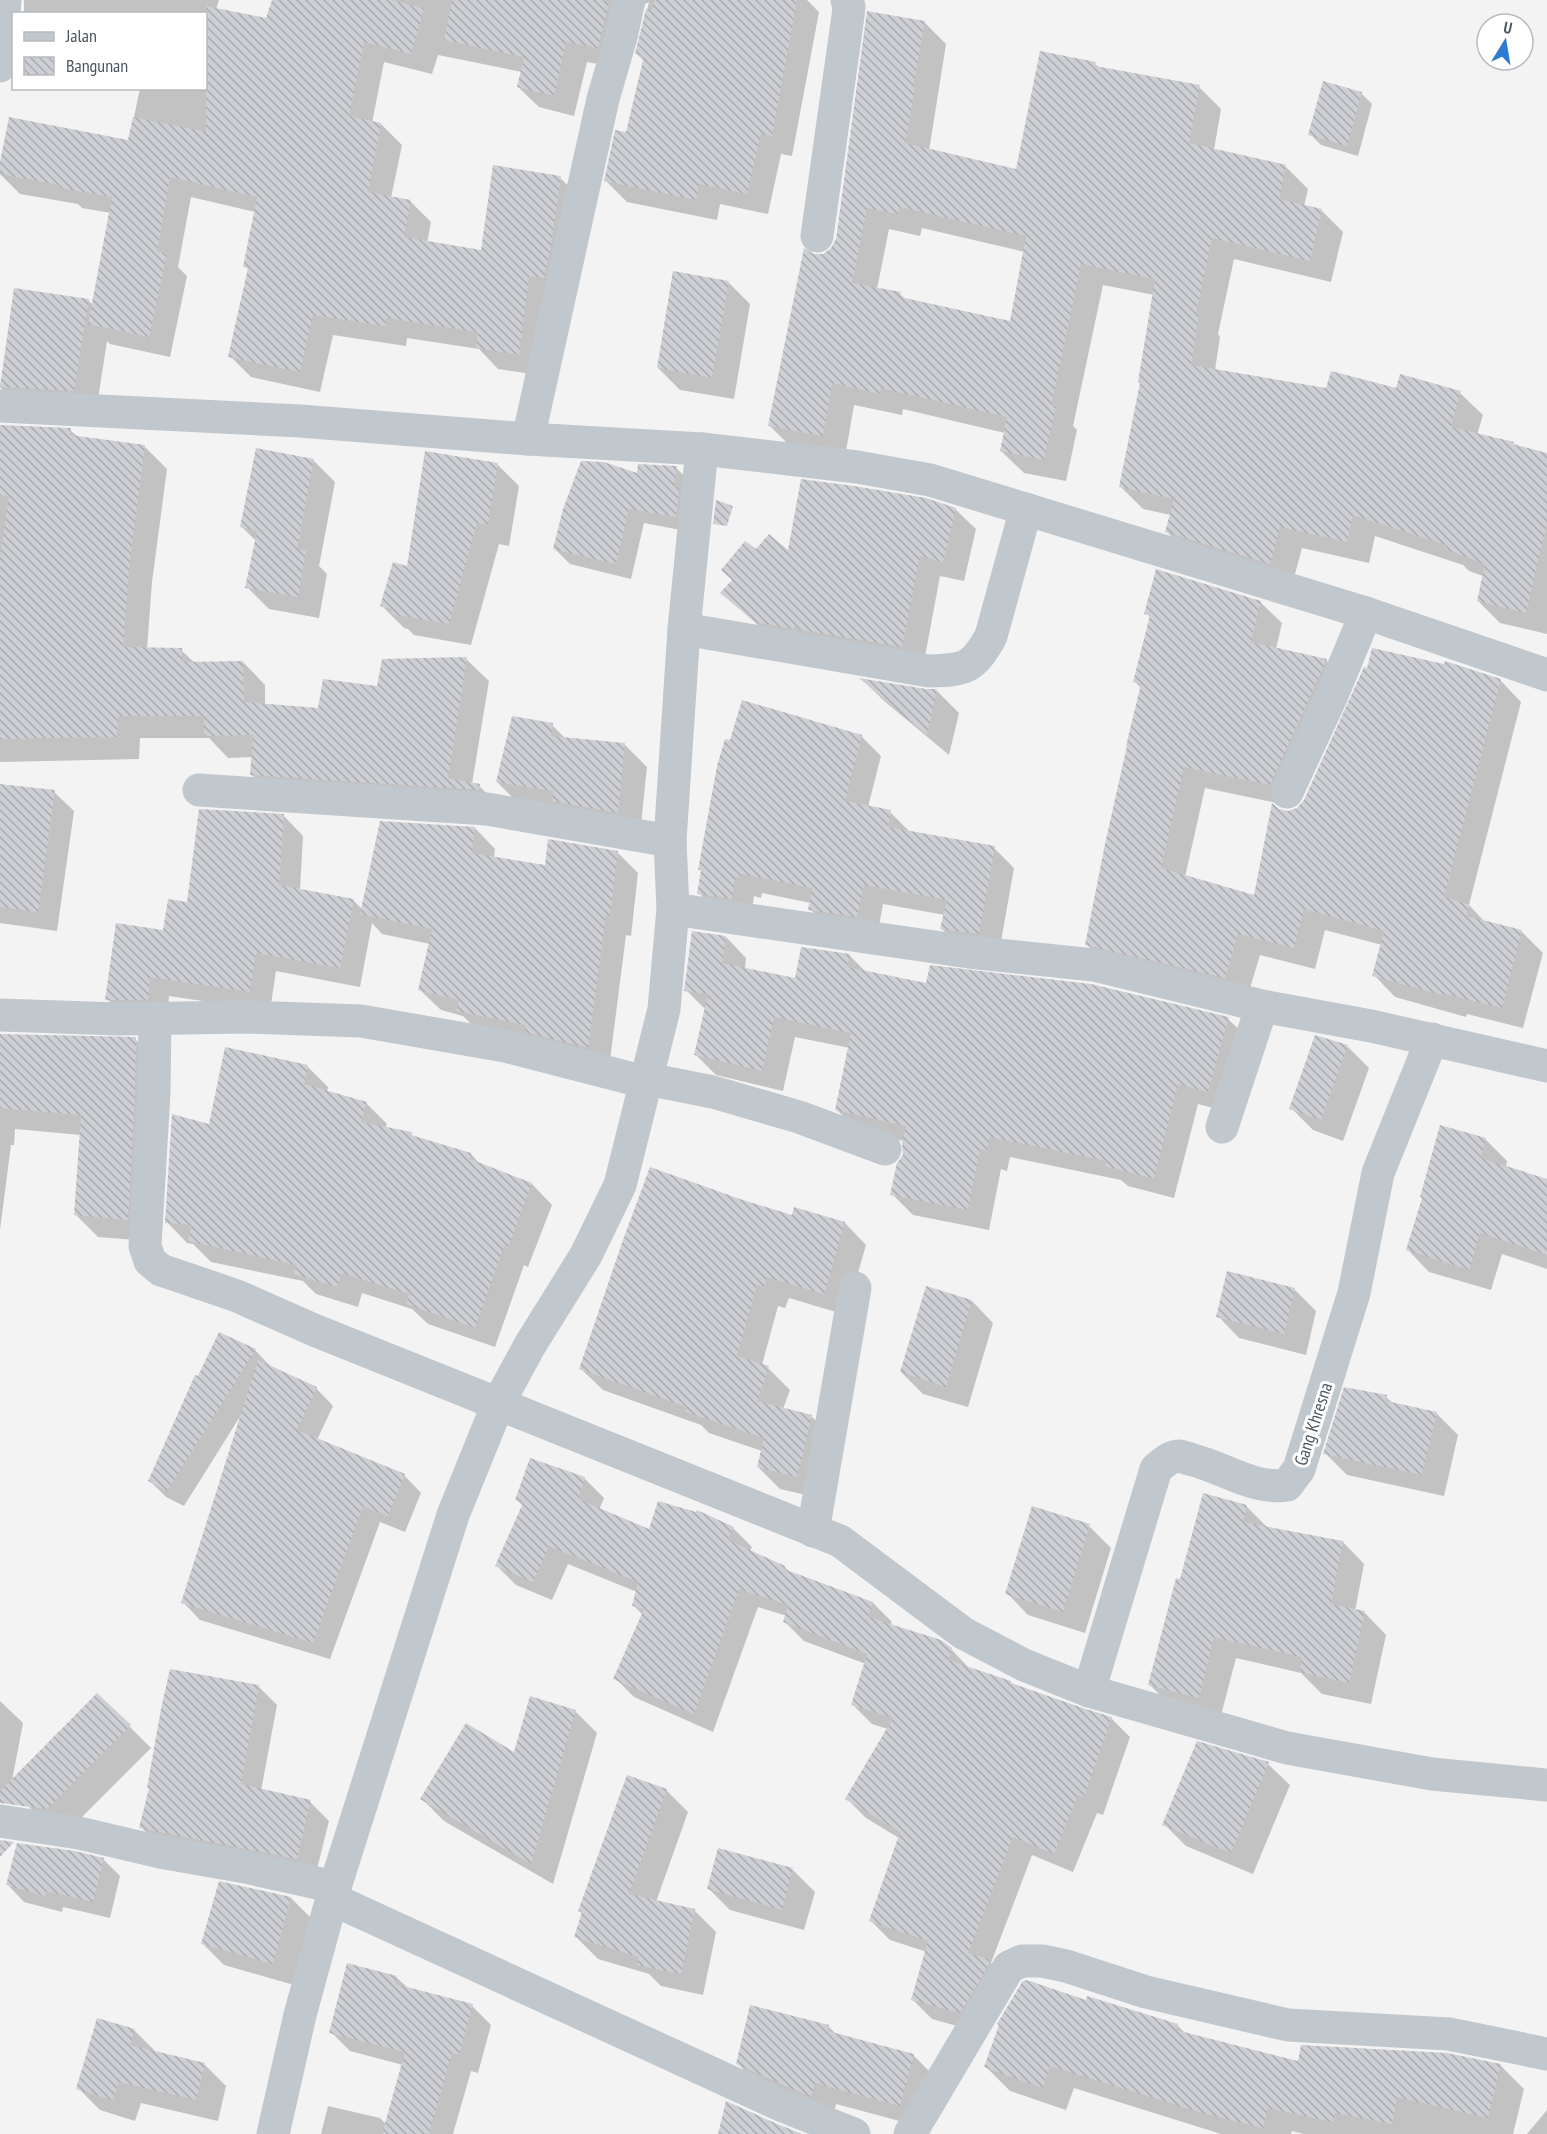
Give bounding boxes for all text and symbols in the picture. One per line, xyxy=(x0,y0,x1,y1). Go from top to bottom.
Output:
legend xyxy=(12,12,207,90)
north arrow xyxy=(1475,12,1535,72)
text: U xyxy=(1502,17,1514,38)
text: Jalan xyxy=(65,24,97,47)
text: Bangunan xyxy=(66,54,128,77)
street label: Gang Khresna xyxy=(1289,1380,1337,1468)

